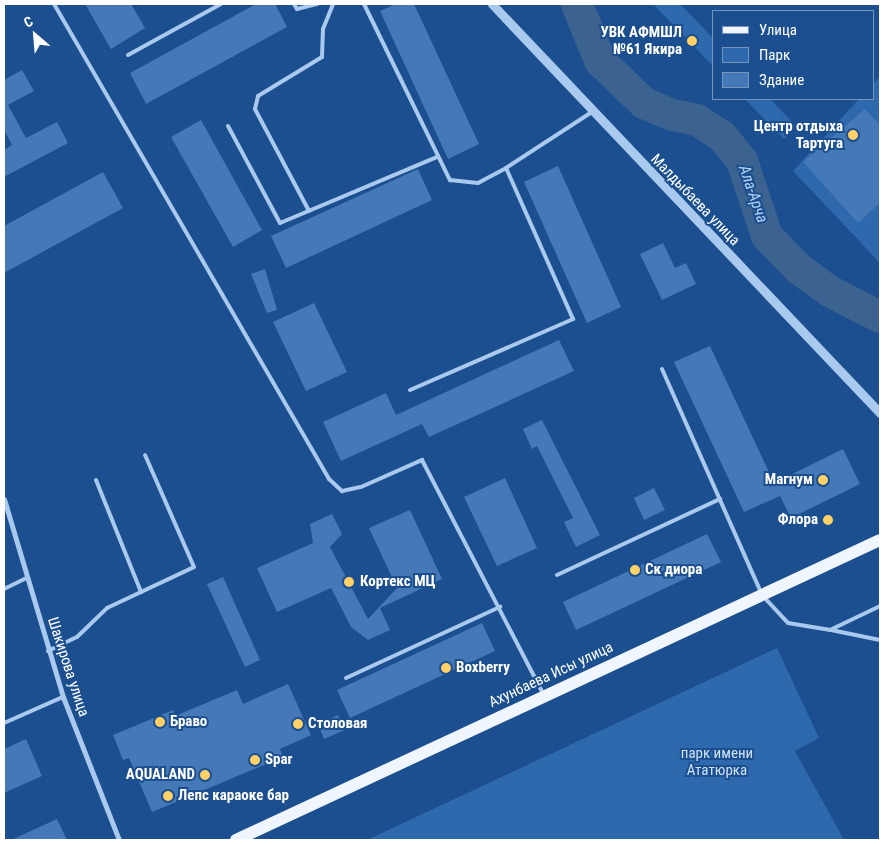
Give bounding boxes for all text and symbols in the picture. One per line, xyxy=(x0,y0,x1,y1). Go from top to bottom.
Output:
north arrow xyxy=(10,10,60,60)
legend xyxy=(712,10,874,100)
text: С xyxy=(21,13,35,31)
text: Улица xyxy=(759,21,797,39)
place label: УВК АФМШЛ №61 Якира xyxy=(600,23,682,58)
marker: УВК АФМШЛ №61 Якира xyxy=(686,35,698,47)
text: Парк xyxy=(759,46,790,64)
text: Здание xyxy=(759,71,804,89)
place label: Центр отдыха Тартуга xyxy=(754,117,843,152)
marker: Центр отдыха Тартуга xyxy=(847,129,859,141)
street label: Малдыбаева улица xyxy=(647,150,743,250)
water label: Ала-Арча xyxy=(734,163,772,225)
place label: Магнум xyxy=(765,471,813,489)
marker: Магнум xyxy=(817,474,829,486)
place label: Флора xyxy=(778,511,818,529)
marker: Флора xyxy=(822,514,834,526)
place label: Ск диора xyxy=(645,561,702,579)
marker: Ск диора xyxy=(629,564,641,576)
place label: Кортекс МЦ xyxy=(360,573,436,591)
marker: Кортекс МЦ xyxy=(342,575,356,589)
street label: Шакирова улица xyxy=(43,615,93,719)
street label: Ахунбаева Исы улица xyxy=(486,638,616,712)
place label: Boxberry xyxy=(456,659,510,677)
marker: Boxberry xyxy=(440,662,452,674)
place label: Браво xyxy=(170,713,207,731)
place label: Столовая xyxy=(308,715,367,733)
marker: Браво xyxy=(154,716,166,728)
marker: Столовая xyxy=(292,718,304,730)
park label: парк имени Ататюрка xyxy=(681,744,753,779)
place label: Spar xyxy=(265,751,293,769)
marker: Spar xyxy=(249,754,261,766)
place label: AQUALAND xyxy=(126,766,195,784)
marker: AQUALAND xyxy=(199,769,211,781)
place label: Лепс караоке бар xyxy=(178,787,289,805)
marker: Лепс караоке бар xyxy=(162,790,174,802)

